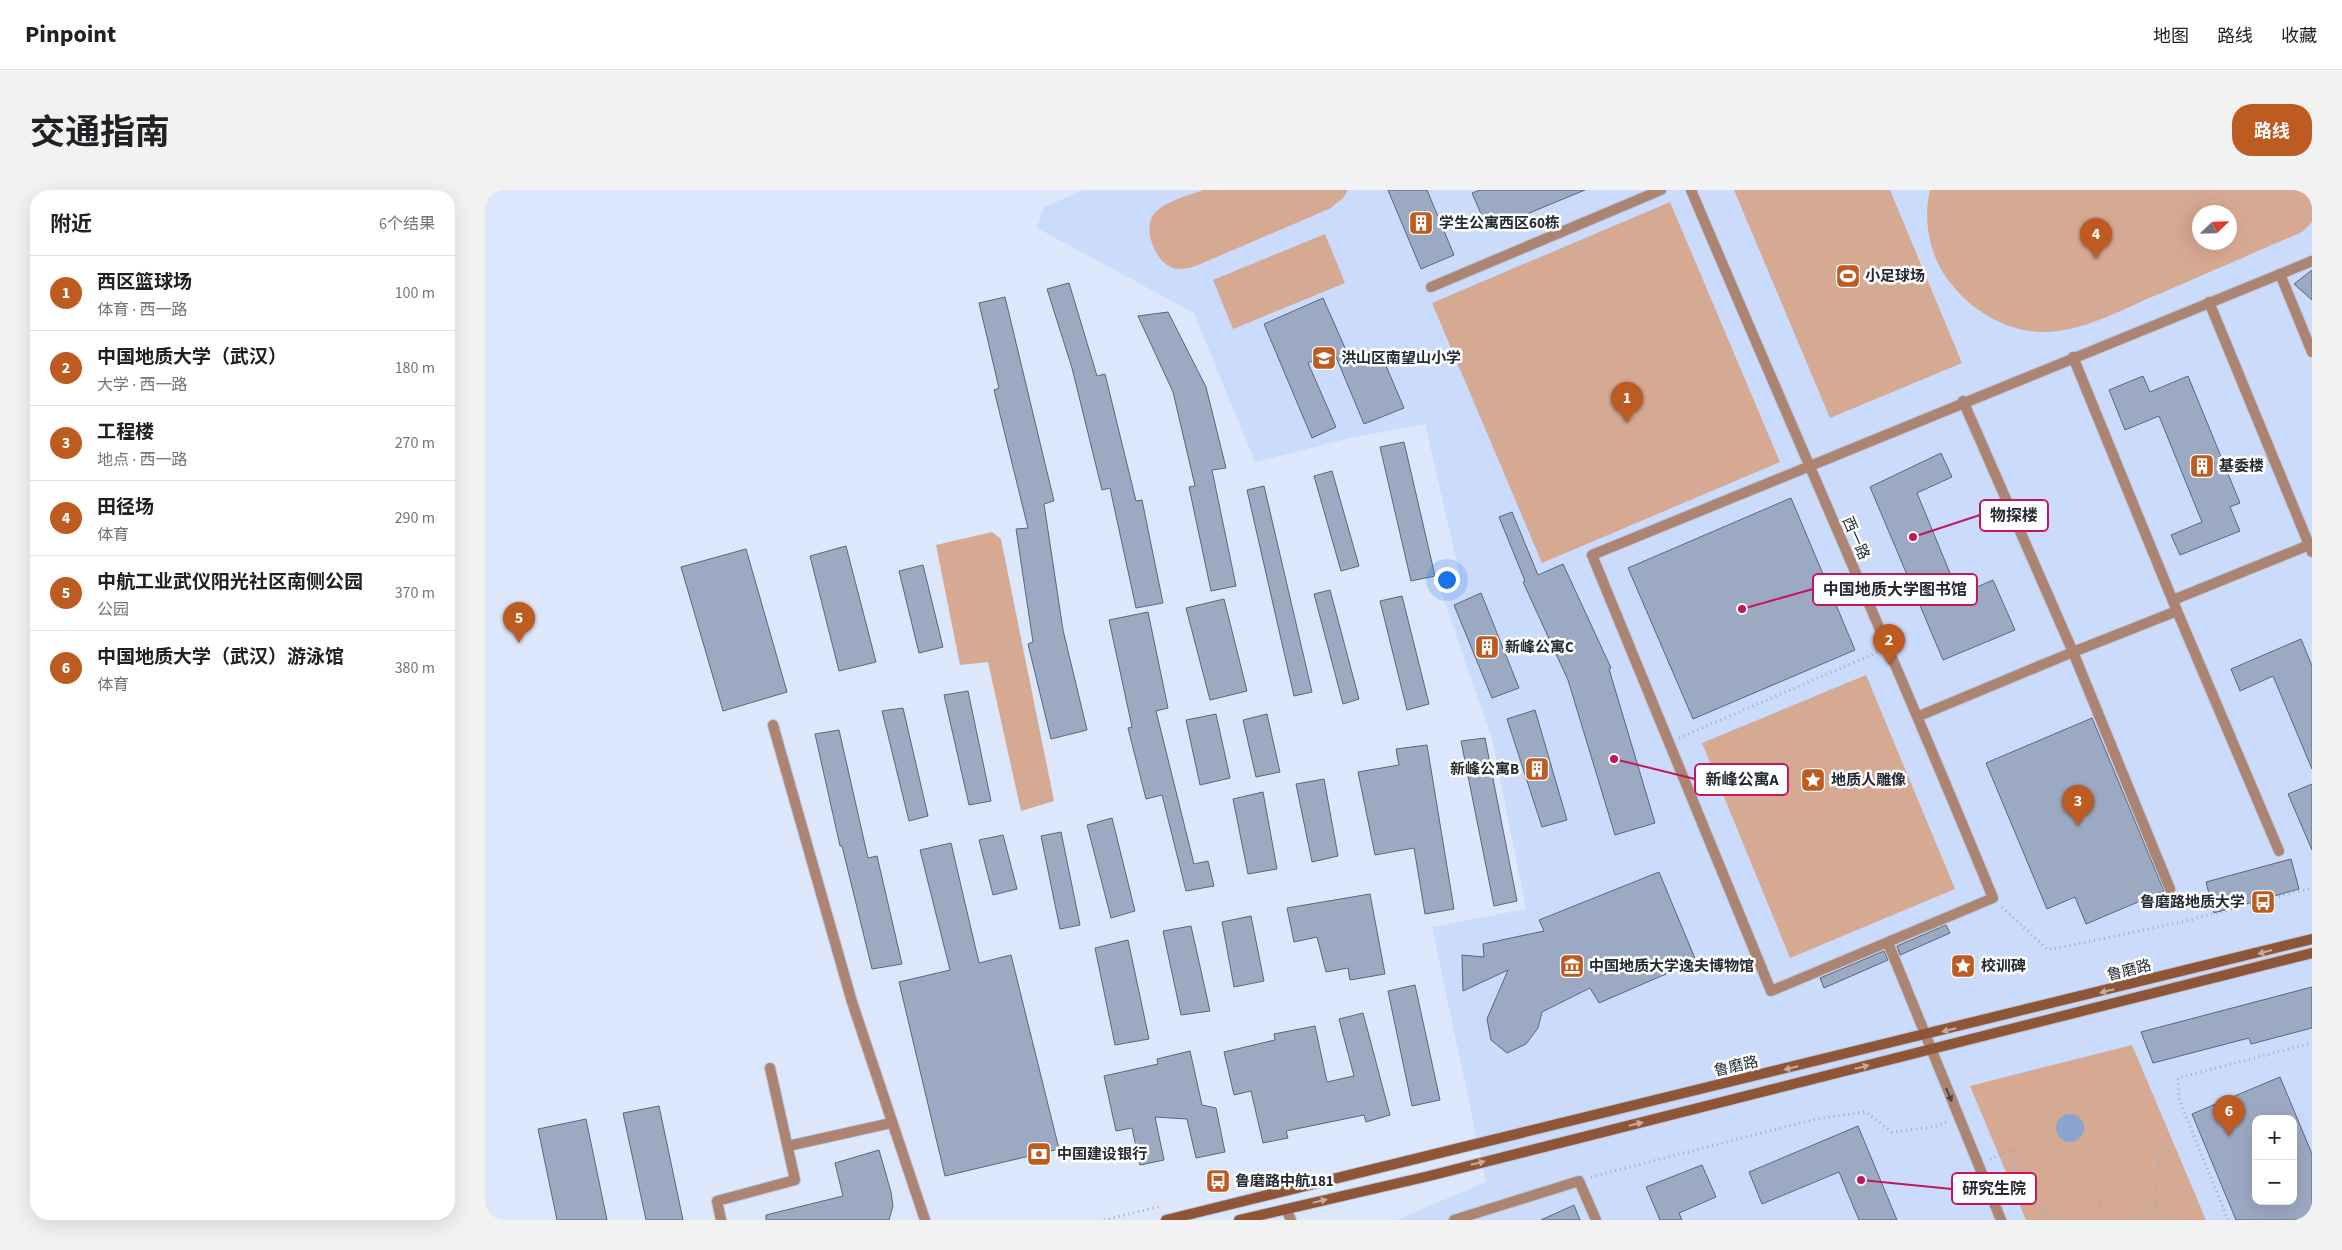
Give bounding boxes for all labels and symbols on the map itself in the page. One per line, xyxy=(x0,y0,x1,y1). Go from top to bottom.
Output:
north arrow xyxy=(2192,205,2237,250)
building icon: 学生公寓西区60栋 xyxy=(1408,210,1434,236)
place label: 学生公寓西区60栋 xyxy=(1439,213,1560,234)
pin: 4 xyxy=(2080,218,2112,259)
sports icon: 小足球场 xyxy=(1835,263,1861,289)
place label: 小足球场 xyxy=(1865,266,1925,287)
school or university icon: 洪山区南望山小学 xyxy=(1311,345,1337,371)
place label: 洪山区南望山小学 xyxy=(1341,348,1461,369)
pin: 1 xyxy=(1611,382,1643,423)
building icon: 基委楼 xyxy=(2189,453,2215,479)
place label: 基委楼 xyxy=(2219,456,2264,477)
callout: 物探楼 xyxy=(1980,500,2048,531)
text: 物探楼 xyxy=(1990,505,2038,527)
street label: 西一路 xyxy=(1837,513,1874,563)
your location xyxy=(1434,567,1460,593)
callout: 中国地质大学图书馆 xyxy=(1813,574,1977,605)
text: 中国地质大学图书馆 xyxy=(1823,579,1967,601)
pin: 5 xyxy=(503,602,535,643)
pin: 2 xyxy=(1873,624,1905,665)
building icon: 新峰公寓C xyxy=(1474,634,1500,660)
place label: 新峰公寓C xyxy=(1505,637,1574,658)
building icon: 新峰公寓B xyxy=(1524,756,1550,782)
place label: 新峰公寓B xyxy=(1450,759,1519,780)
callout: 新峰公寓A xyxy=(1695,764,1788,795)
place icon: 地质人雕像 xyxy=(1800,767,1826,793)
text: 新峰公寓A xyxy=(1705,769,1779,791)
place label: 地质人雕像 xyxy=(1831,770,1906,791)
pin: 3 xyxy=(2062,785,2094,826)
bus stop icon: 鲁磨路地质大学 xyxy=(2250,889,2276,915)
place label: 鲁磨路地质大学 xyxy=(2140,892,2245,913)
one-way arrow xyxy=(2257,948,2272,956)
museum icon: 中国地质大学逸夫博物馆 xyxy=(1559,953,1585,979)
place icon: 校训碑 xyxy=(1950,953,1976,979)
street label: 鲁磨路 xyxy=(2105,955,2154,986)
place label: 中国地质大学逸夫博物馆 xyxy=(1589,956,1754,977)
place label: 校训碑 xyxy=(1981,956,2026,977)
one-way arrow xyxy=(2100,987,2115,995)
one-way arrow xyxy=(1942,1026,1957,1034)
street label: 鲁磨路 xyxy=(1712,1051,1760,1082)
one-way arrow xyxy=(1854,1063,1869,1071)
one-way arrow xyxy=(1784,1064,1799,1072)
one-way arrow xyxy=(1946,1088,1954,1102)
pin: 6 xyxy=(2213,1095,2245,1136)
one-way arrow xyxy=(1629,1120,1644,1128)
bank icon: 中国建设银行 xyxy=(1026,1141,1052,1167)
place label: 中国建设银行 xyxy=(1057,1144,1147,1165)
one-way arrow xyxy=(1471,1159,1486,1167)
bus stop icon: 鲁磨路中航181 xyxy=(1205,1168,1231,1194)
place label: 鲁磨路中航181 xyxy=(1235,1171,1334,1192)
callout: 研究生院 xyxy=(1952,1173,2036,1204)
text: 研究生院 xyxy=(1962,1178,2026,1200)
one-way arrow xyxy=(1313,1197,1328,1205)

